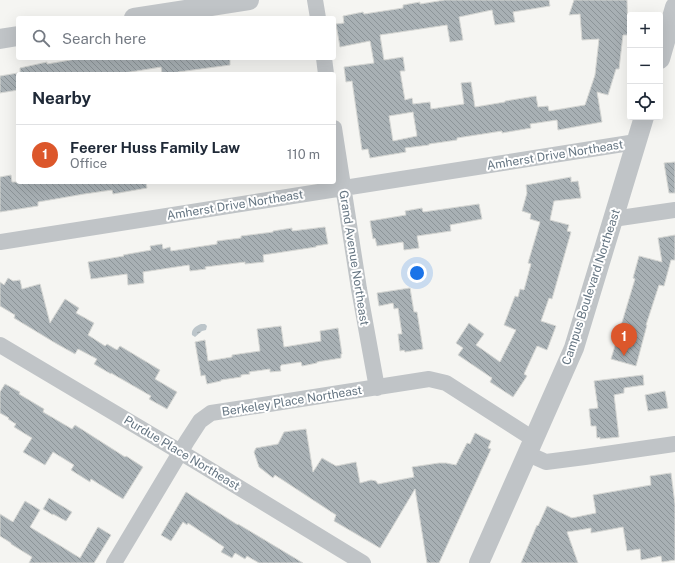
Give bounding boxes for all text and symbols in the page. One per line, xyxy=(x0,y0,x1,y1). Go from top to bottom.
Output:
map controls xyxy=(627,12,663,120)
button: + xyxy=(627,12,663,48)
search box xyxy=(16,16,336,60)
icon: search xyxy=(30,27,52,49)
text: Search here xyxy=(62,30,146,47)
button: − xyxy=(627,48,663,84)
button: locate xyxy=(627,84,663,120)
text: Nearby xyxy=(32,88,91,108)
street label: Amherst Drive Northeast xyxy=(486,137,625,173)
text: Feerer Huss Family Law xyxy=(70,139,240,156)
text: 1 xyxy=(42,147,48,162)
text: 110 m xyxy=(287,147,320,162)
text: Office xyxy=(70,156,107,171)
street label: Amherst Drive Northeast xyxy=(166,187,305,223)
street label: Grand Avenue Northeast xyxy=(336,189,372,327)
street label: Campus Boulevard Northeast xyxy=(559,207,623,367)
your location xyxy=(407,263,427,283)
pin: 1 xyxy=(611,323,637,356)
street label: Berkeley Place Northeast xyxy=(221,383,363,419)
street label: Purdue Place Northeast xyxy=(122,413,243,493)

